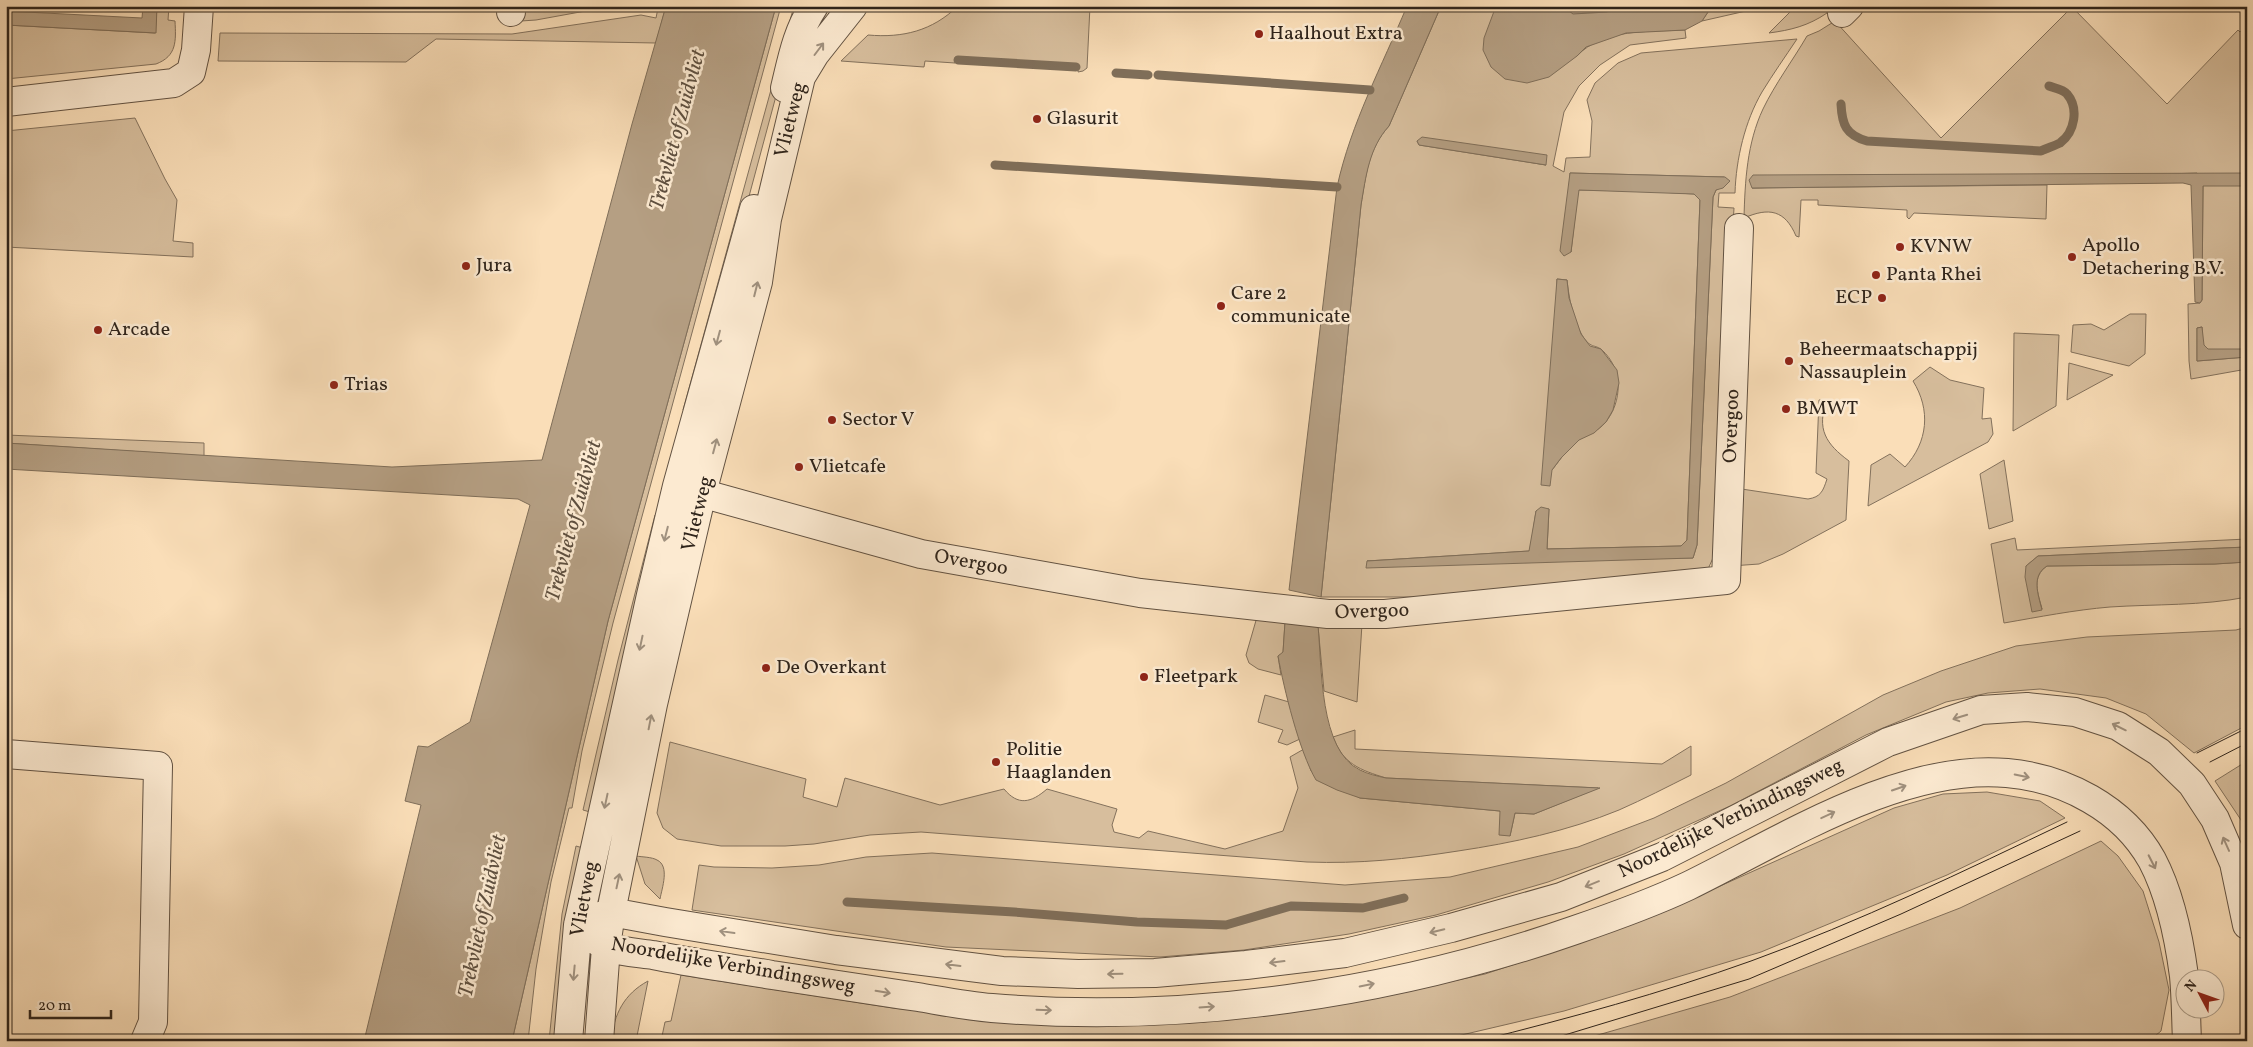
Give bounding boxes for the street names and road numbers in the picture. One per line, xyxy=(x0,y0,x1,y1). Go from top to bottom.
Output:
street label: Vlietweg xyxy=(768,79,814,161)
street label: Overgoo xyxy=(1717,388,1747,464)
street label: Vlietweg xyxy=(675,473,721,555)
street label: Overgoo xyxy=(932,543,1010,583)
street label: Overgoo xyxy=(1334,597,1410,627)
street label: Noordelijke Verbindingsweg xyxy=(1614,752,1848,886)
street label: Vlietweg xyxy=(564,859,606,939)
street label: Noordelijke Verbindingsweg xyxy=(609,931,857,1001)

